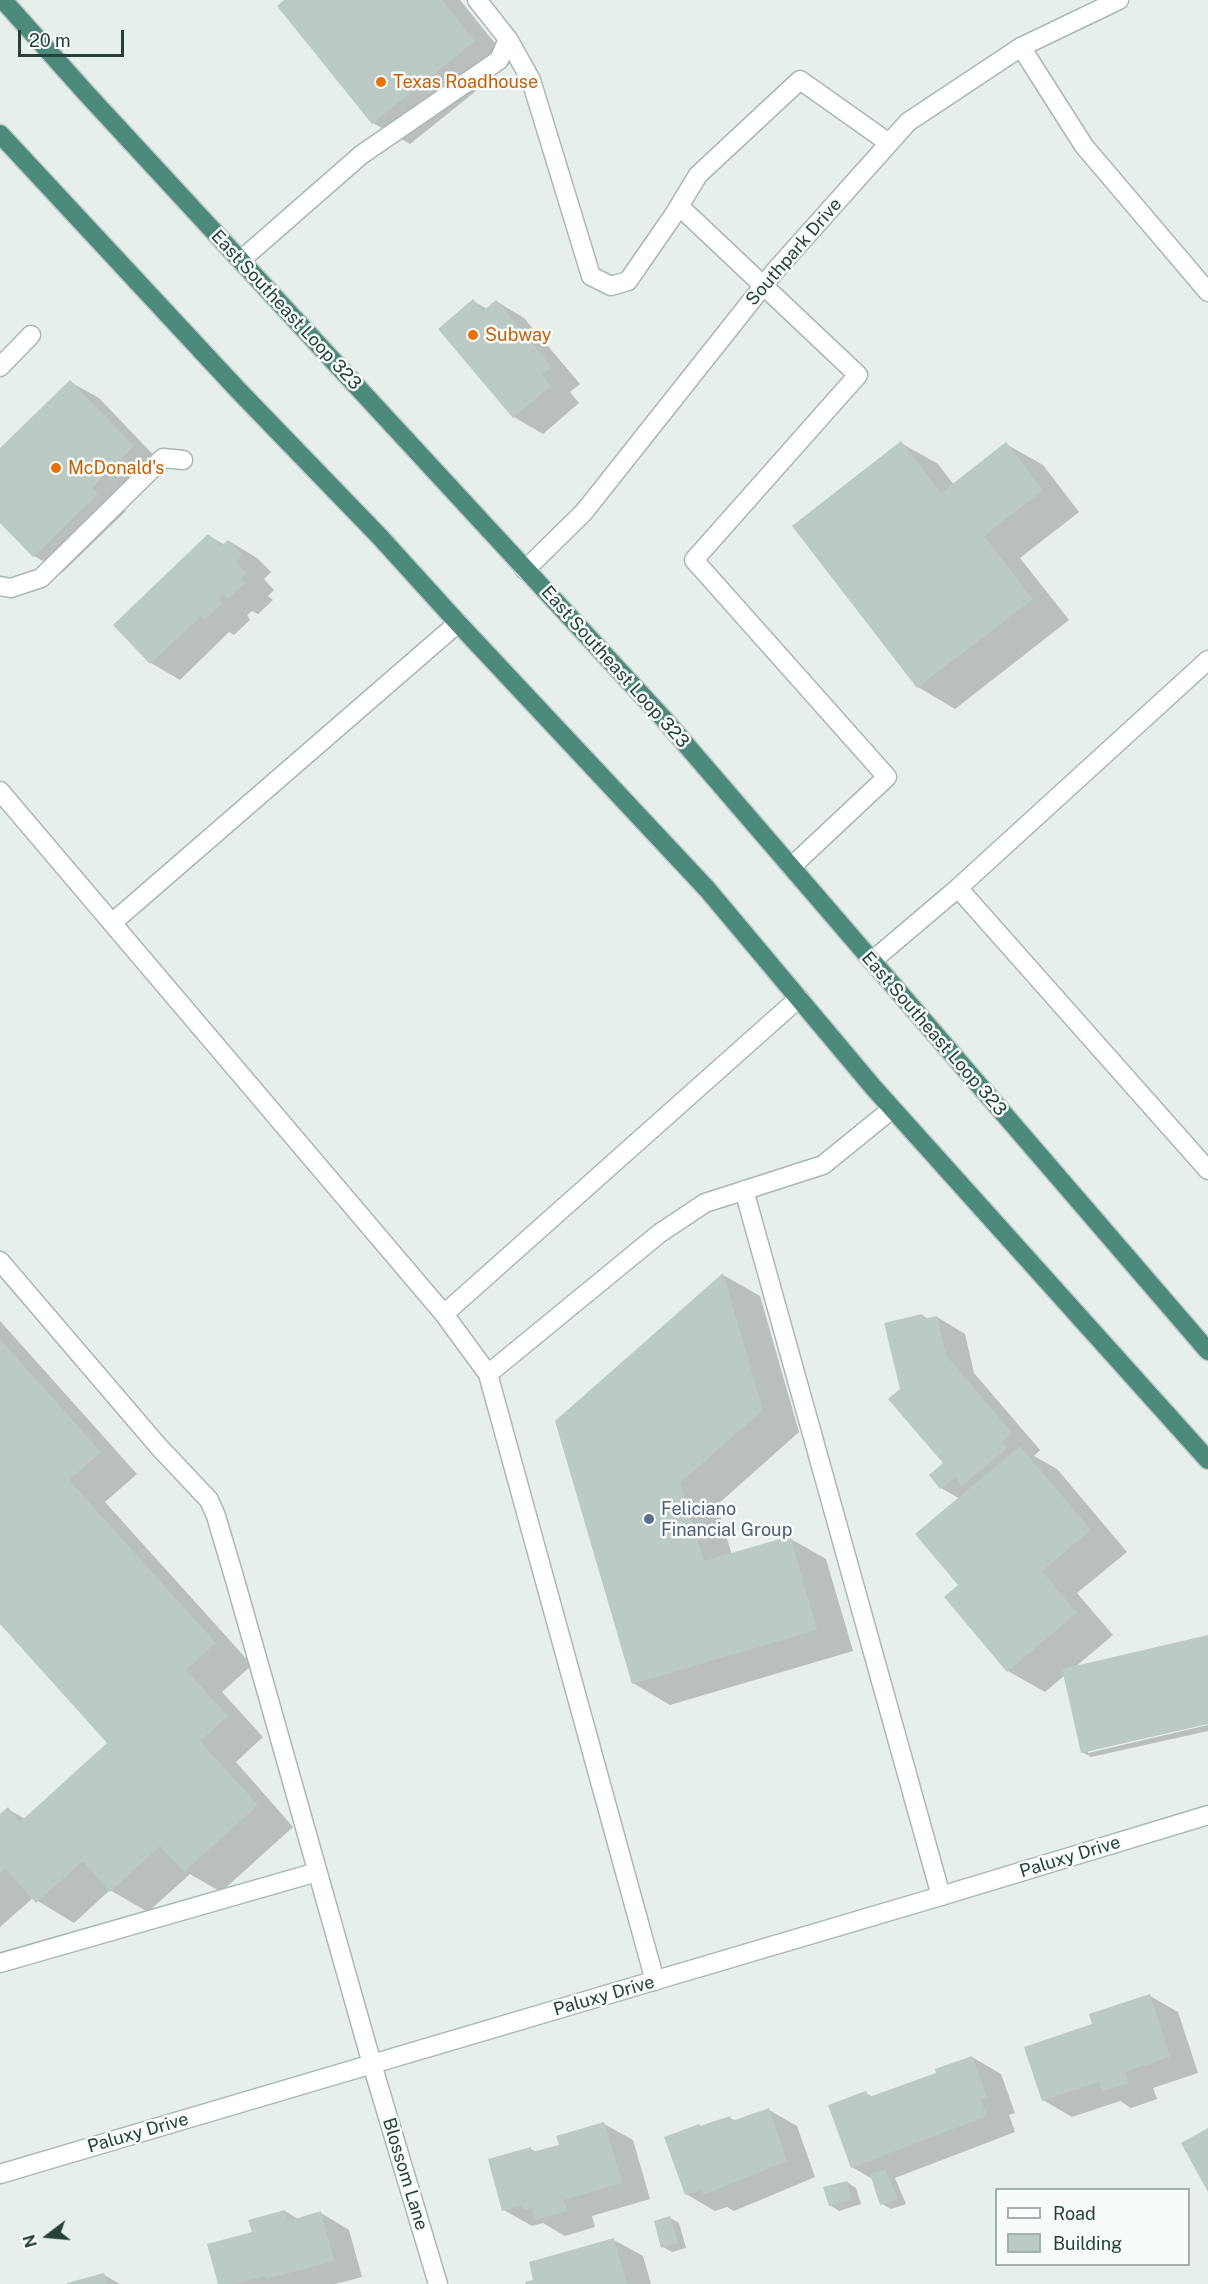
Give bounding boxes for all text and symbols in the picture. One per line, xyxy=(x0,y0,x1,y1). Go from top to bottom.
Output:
scale bar xyxy=(21,18,128,56)
text: 20 m xyxy=(29,30,71,51)
place label: Texas Roadhouse xyxy=(393,71,538,93)
marker: Texas Roadhouse xyxy=(374,75,388,89)
street label: Southpark Drive xyxy=(742,194,846,310)
street label: East Southeast Loop 323 xyxy=(206,226,366,394)
place label: Subway xyxy=(485,324,551,346)
marker: Subway xyxy=(466,328,480,342)
place label: McDonald's xyxy=(68,457,164,479)
marker: McDonald's xyxy=(49,461,63,475)
street label: East Southeast Loop 323 xyxy=(537,582,693,752)
street label: East Southeast Loop 323 xyxy=(857,948,1011,1120)
place label: Feliciano Financial Group xyxy=(661,1498,792,1540)
marker: Feliciano Financial Group xyxy=(642,1512,656,1526)
street label: Paluxy Drive xyxy=(1017,1831,1123,1883)
street label: Paluxy Drive xyxy=(551,1971,657,2021)
street label: Paluxy Drive xyxy=(85,2108,191,2158)
street label: Blossom Lane xyxy=(378,2115,432,2233)
legend xyxy=(995,2188,1190,2266)
text: Road xyxy=(1053,2203,1096,2224)
north arrow xyxy=(18,2206,78,2266)
text: N xyxy=(19,2232,41,2250)
text: Building xyxy=(1053,2233,1122,2254)

